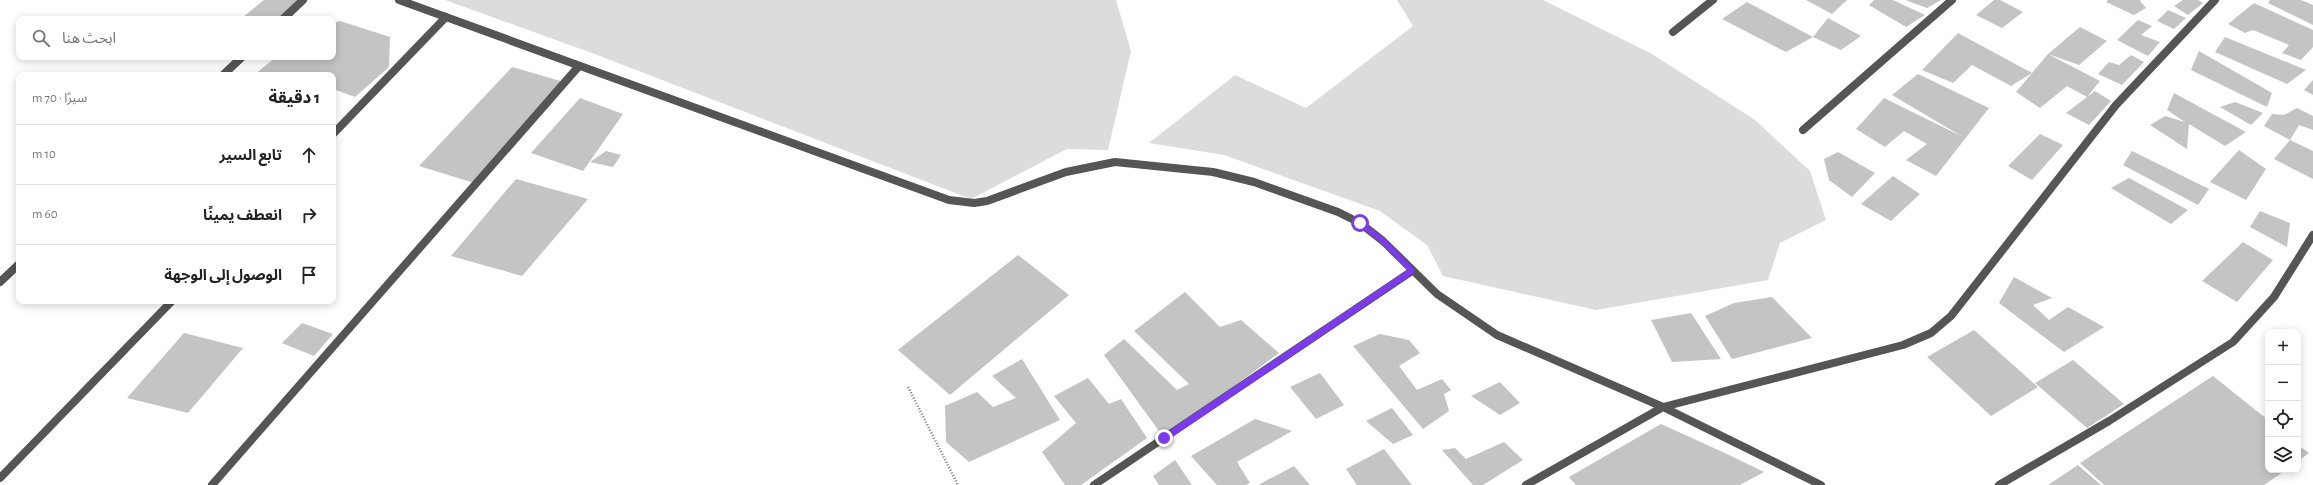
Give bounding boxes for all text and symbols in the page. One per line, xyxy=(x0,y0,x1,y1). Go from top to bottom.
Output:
search box xyxy=(16,16,336,60)
icon: search xyxy=(30,27,52,49)
text: ابحث هنا xyxy=(62,31,116,46)
text: 1 دقيقة xyxy=(269,89,320,106)
text: سيرًا · 70 m xyxy=(32,92,87,105)
icon: ahead xyxy=(298,144,320,166)
text: 10 m xyxy=(32,148,56,161)
text: تابع السير xyxy=(220,148,282,163)
icon: right xyxy=(298,204,320,226)
text: 60 m xyxy=(32,208,58,221)
text: انعطف يمينًا xyxy=(203,208,282,223)
route start xyxy=(1351,214,1369,232)
icon: arrive xyxy=(298,264,320,286)
text: الوصول إلى الوجهة xyxy=(164,268,282,283)
map controls xyxy=(2265,329,2301,473)
button: + xyxy=(2265,329,2301,365)
button: − xyxy=(2265,365,2301,401)
button: locate xyxy=(2265,401,2301,437)
route end xyxy=(1155,429,1173,447)
button: layers xyxy=(2265,437,2301,473)

